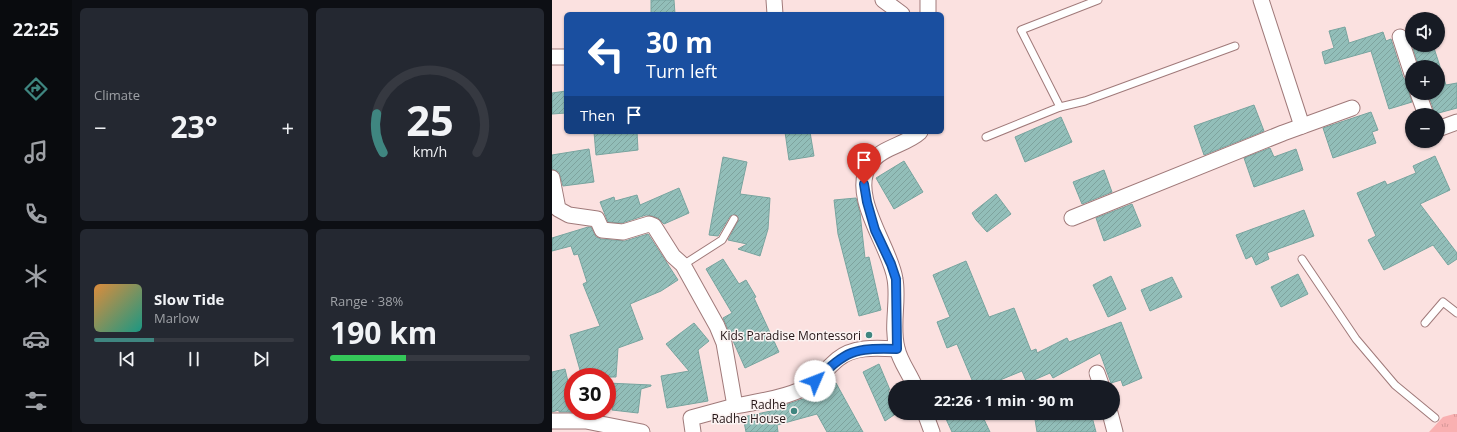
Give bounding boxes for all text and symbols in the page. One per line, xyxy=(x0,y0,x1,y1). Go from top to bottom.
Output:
map controls xyxy=(1405,12,1445,148)
button: sound xyxy=(1405,12,1445,52)
text: 22:25 xyxy=(13,17,59,41)
text: 30 m xyxy=(646,23,713,61)
icon: left xyxy=(580,28,632,80)
text: Turn left xyxy=(646,59,717,83)
button: + xyxy=(1405,60,1445,100)
icon: directions xyxy=(22,75,50,103)
text: Climate xyxy=(94,86,140,104)
text: 25 xyxy=(406,91,454,147)
icon: arrive xyxy=(623,104,645,126)
text: Then xyxy=(580,105,615,125)
text: 23° xyxy=(170,106,218,147)
button: − xyxy=(1405,108,1445,148)
text: − xyxy=(94,112,107,142)
text: + xyxy=(281,112,294,142)
icon: music xyxy=(22,138,50,166)
text: km/h xyxy=(413,141,447,160)
pin xyxy=(847,143,881,184)
icon: arrive xyxy=(853,149,875,171)
icon: phone xyxy=(22,200,50,228)
icon: climate xyxy=(22,262,50,290)
text: Slow Tide xyxy=(154,289,224,309)
text: Range · 38% xyxy=(330,292,403,310)
text: Marlow xyxy=(154,309,199,327)
text: 190 km xyxy=(330,312,437,353)
icon: car xyxy=(22,325,50,353)
place label: Kids Paradise Montessori xyxy=(720,327,861,344)
marker: Kids Paradise Montessori xyxy=(864,330,874,340)
icon: previous xyxy=(116,348,138,370)
icon: pause xyxy=(183,348,205,370)
icon: next xyxy=(250,348,272,370)
position arrow xyxy=(794,360,836,402)
speed limit sign: 30 xyxy=(564,368,616,420)
icon: filters xyxy=(22,387,50,415)
text: 22:26 · 1 min · 90 m xyxy=(934,390,1074,410)
place label: Radhe Radhe House xyxy=(711,396,786,427)
marker: Radhe Radhe House xyxy=(789,406,799,416)

